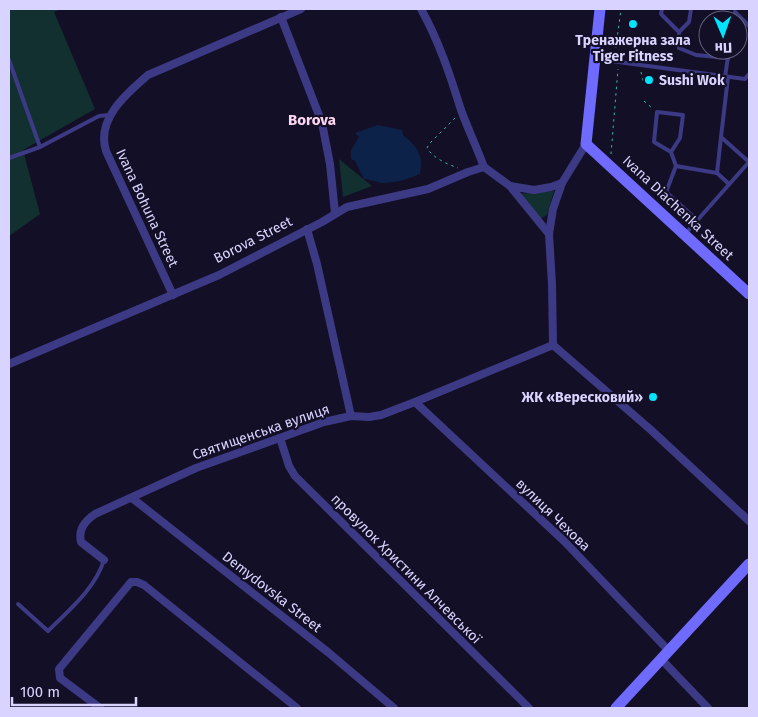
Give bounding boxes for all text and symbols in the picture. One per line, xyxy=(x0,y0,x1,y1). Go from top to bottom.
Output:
north arrow xyxy=(698,10,748,60)
marker: Тренажерна зала Tiger Fitness xyxy=(627,18,639,30)
place label: Тренажерна зала Tiger Fitness xyxy=(575,32,691,65)
text: Пн xyxy=(714,39,732,56)
place label: Sushi Wok xyxy=(659,72,725,89)
marker: Sushi Wok xyxy=(643,74,655,86)
district label: Borova xyxy=(288,111,336,129)
street label: Ivana Bohuna Street xyxy=(112,146,182,271)
street label: Ivana Diachenka Street xyxy=(619,152,738,264)
street label: Borova Street xyxy=(211,213,296,267)
place label: ЖК «Вересковий» xyxy=(521,389,643,406)
marker: ЖК «Вересковий» xyxy=(647,391,659,403)
street label: Святищенська вулиця xyxy=(190,401,332,463)
street label: вулиця Чехова xyxy=(512,475,594,555)
street label: провулок Христини Алчевської xyxy=(328,491,485,648)
street label: Demydovska Street xyxy=(219,548,326,637)
scale bar xyxy=(12,674,136,706)
text: 100 m xyxy=(20,683,60,701)

